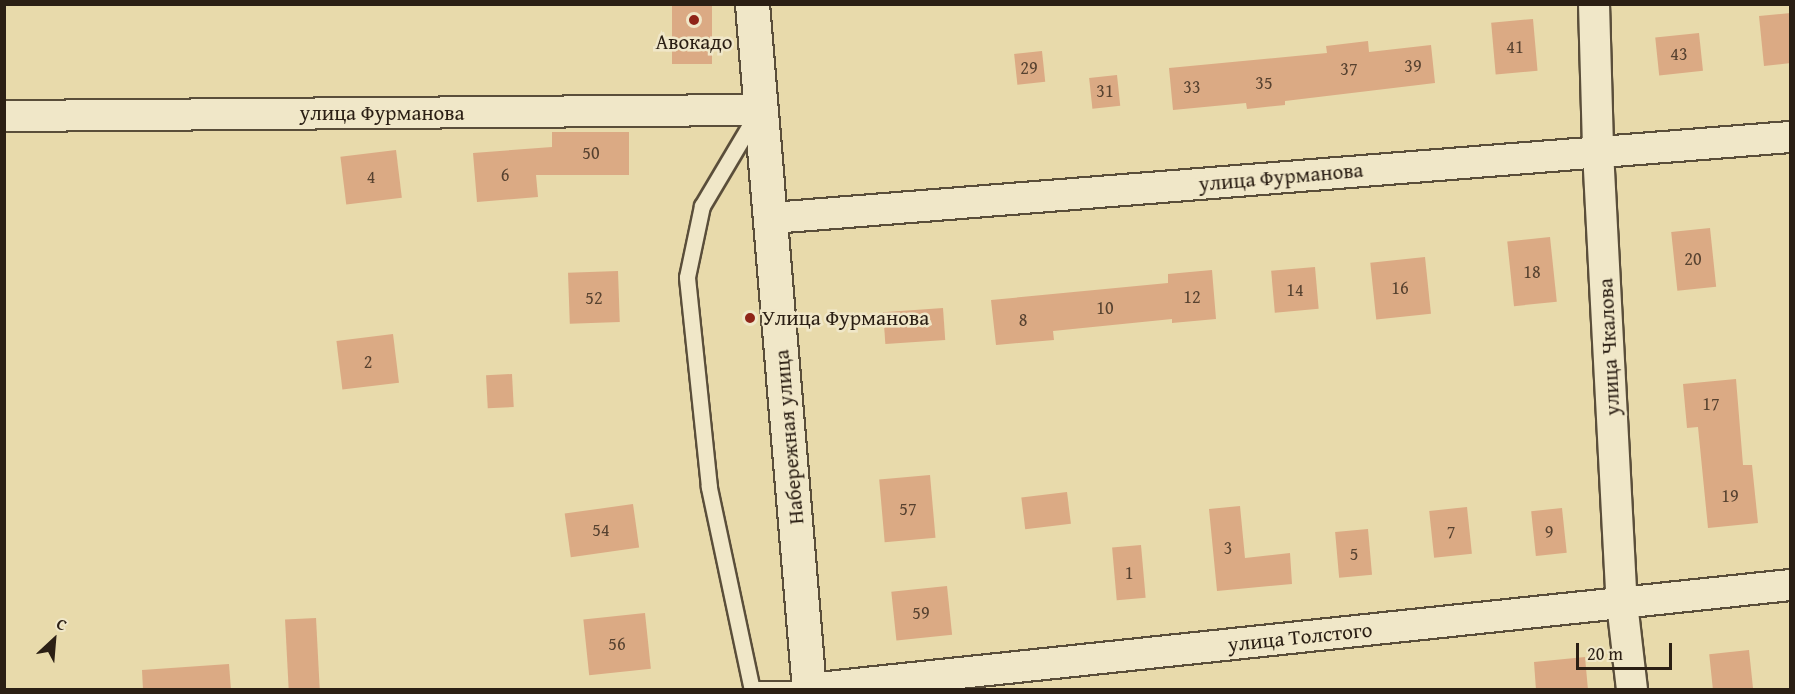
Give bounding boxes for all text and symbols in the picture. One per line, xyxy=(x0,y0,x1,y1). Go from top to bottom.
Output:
marker: Авокадо xyxy=(687,13,701,27)
place label: Авокадо xyxy=(656,29,732,55)
house number: 41 xyxy=(1506,36,1524,58)
house number: 43 xyxy=(1670,43,1688,65)
house number: 39 xyxy=(1404,55,1422,77)
house number: 29 xyxy=(1020,57,1038,79)
house number: 37 xyxy=(1340,58,1358,80)
house number: 35 xyxy=(1255,72,1273,94)
house number: 33 xyxy=(1183,76,1201,98)
house number: 31 xyxy=(1096,80,1114,102)
street label: улица Фурманова xyxy=(299,100,465,126)
house number: 50 xyxy=(582,142,600,164)
street label: улица Фурманова xyxy=(1198,157,1364,197)
house number: 6 xyxy=(501,164,509,186)
house number: 4 xyxy=(367,166,375,188)
house number: 20 xyxy=(1684,248,1702,270)
house number: 18 xyxy=(1523,261,1541,283)
house number: 16 xyxy=(1391,277,1409,299)
street label: улица Чкалова xyxy=(1593,278,1625,416)
house number: 14 xyxy=(1286,279,1304,301)
house number: 12 xyxy=(1183,286,1201,308)
house number: 52 xyxy=(585,287,603,309)
house number: 10 xyxy=(1096,297,1114,319)
place label: Улица Фурманова xyxy=(762,305,929,331)
house number: 8 xyxy=(1019,309,1027,331)
marker: Улица Фурманова xyxy=(743,311,757,325)
street label: Набережная улица xyxy=(769,349,809,525)
house number: 2 xyxy=(364,351,372,373)
house number: 17 xyxy=(1702,393,1720,415)
house number: 19 xyxy=(1721,485,1739,507)
house number: 57 xyxy=(899,498,917,520)
house number: 54 xyxy=(592,519,610,541)
house number: 7 xyxy=(1447,521,1455,543)
house number: 9 xyxy=(1545,521,1553,543)
house number: 3 xyxy=(1224,537,1232,559)
house number: 5 xyxy=(1350,543,1358,565)
house number: 1 xyxy=(1125,562,1133,584)
house number: 59 xyxy=(912,602,930,624)
north arrow xyxy=(24,610,84,670)
text: С xyxy=(53,611,71,637)
street label: улица Толстого xyxy=(1227,617,1373,657)
scale bar xyxy=(1579,631,1675,669)
house number: 56 xyxy=(608,633,626,655)
text: 20 m xyxy=(1587,640,1623,667)

